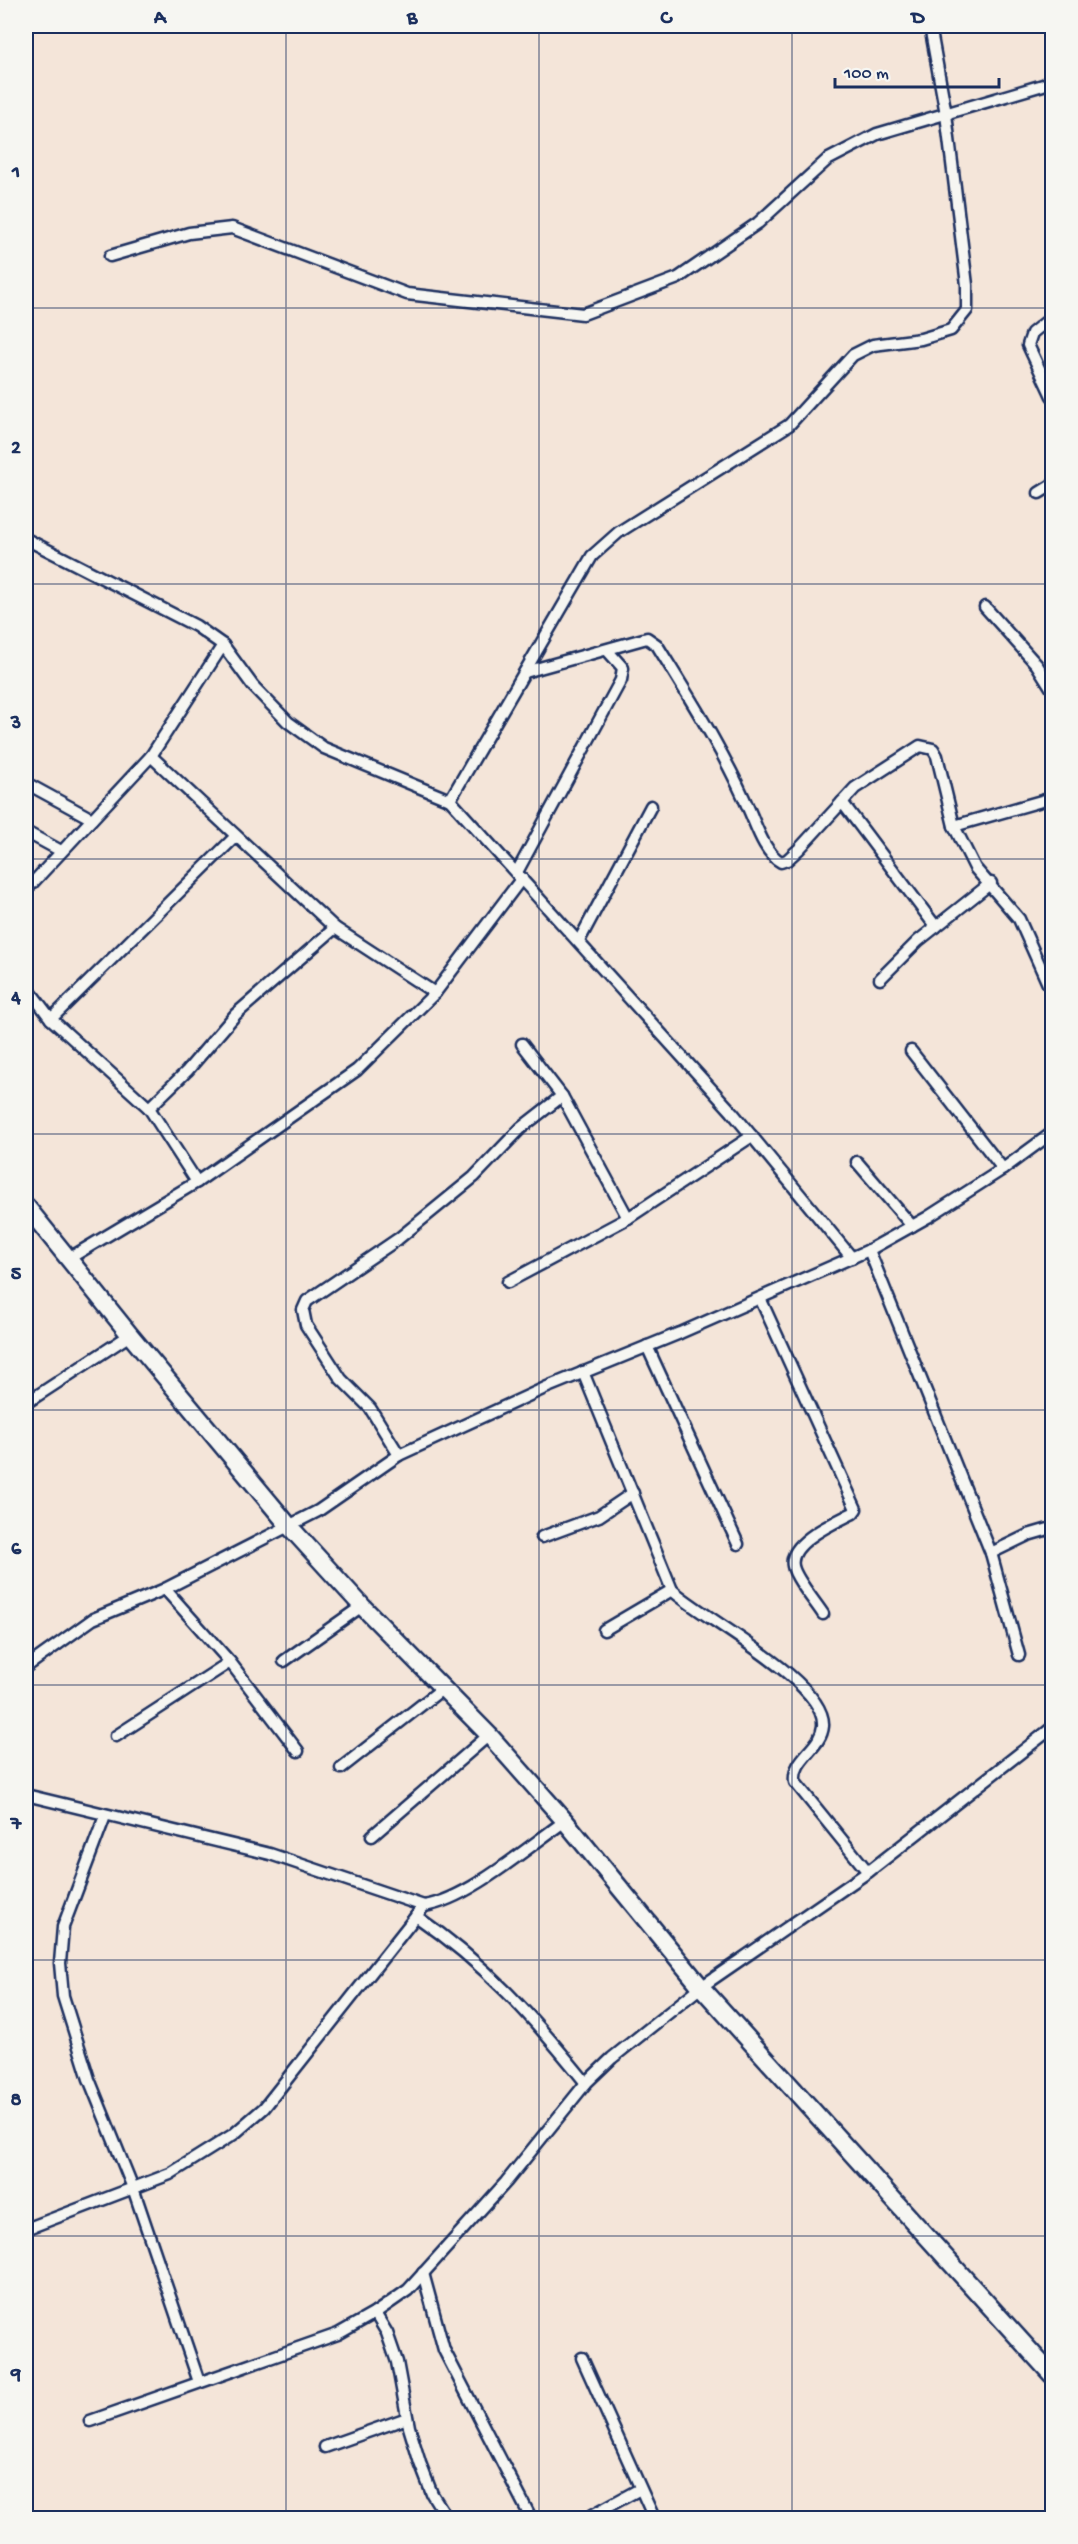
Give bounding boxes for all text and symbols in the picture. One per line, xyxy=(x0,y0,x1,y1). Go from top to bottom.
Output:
text: A xyxy=(153,8,168,31)
text: B xyxy=(406,8,418,31)
text: C xyxy=(660,8,674,31)
text: D xyxy=(909,8,925,31)
scale bar xyxy=(835,51,998,89)
text: 100 m xyxy=(843,64,889,85)
text: 1 xyxy=(11,162,20,185)
text: 2 xyxy=(11,438,21,461)
text: 3 xyxy=(10,713,21,736)
text: 4 xyxy=(10,988,21,1011)
text: 5 xyxy=(11,1264,22,1287)
text: 6 xyxy=(11,1539,22,1562)
text: 7 xyxy=(10,1814,23,1837)
text: 8 xyxy=(11,2090,22,2113)
text: 9 xyxy=(10,2365,21,2388)

